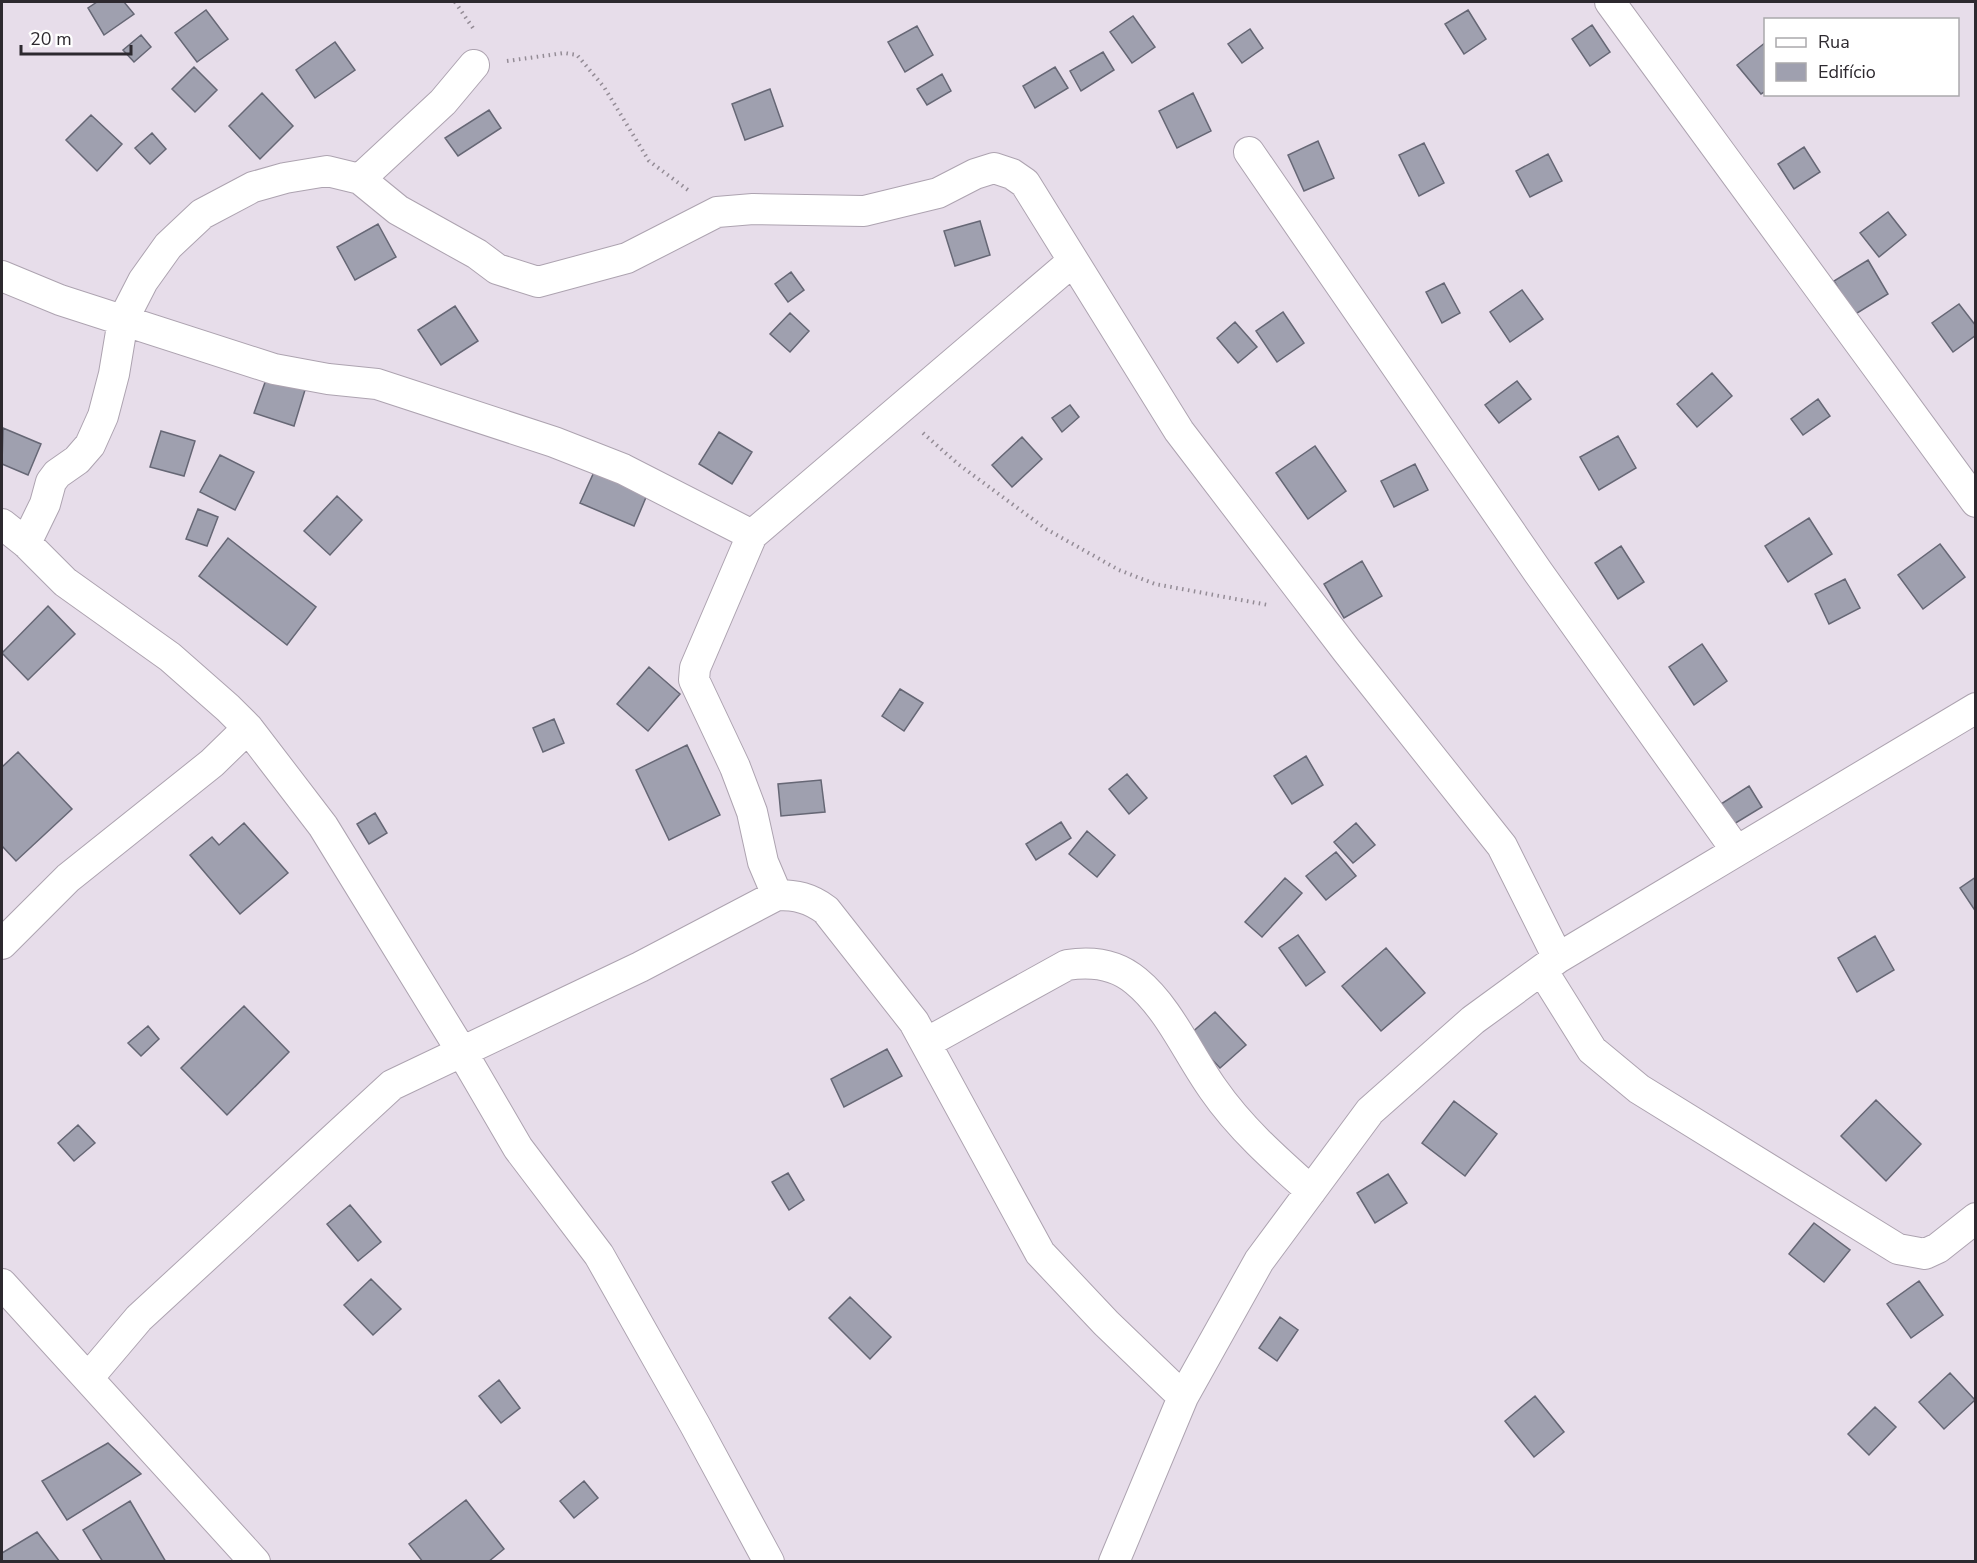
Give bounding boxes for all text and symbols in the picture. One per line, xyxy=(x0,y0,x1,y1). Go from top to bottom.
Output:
scale bar xyxy=(21,18,130,56)
legend xyxy=(1764,18,1959,96)
text: 20 m xyxy=(30,27,72,51)
text: Rua xyxy=(1818,30,1850,54)
text: Edifício xyxy=(1818,60,1876,84)

